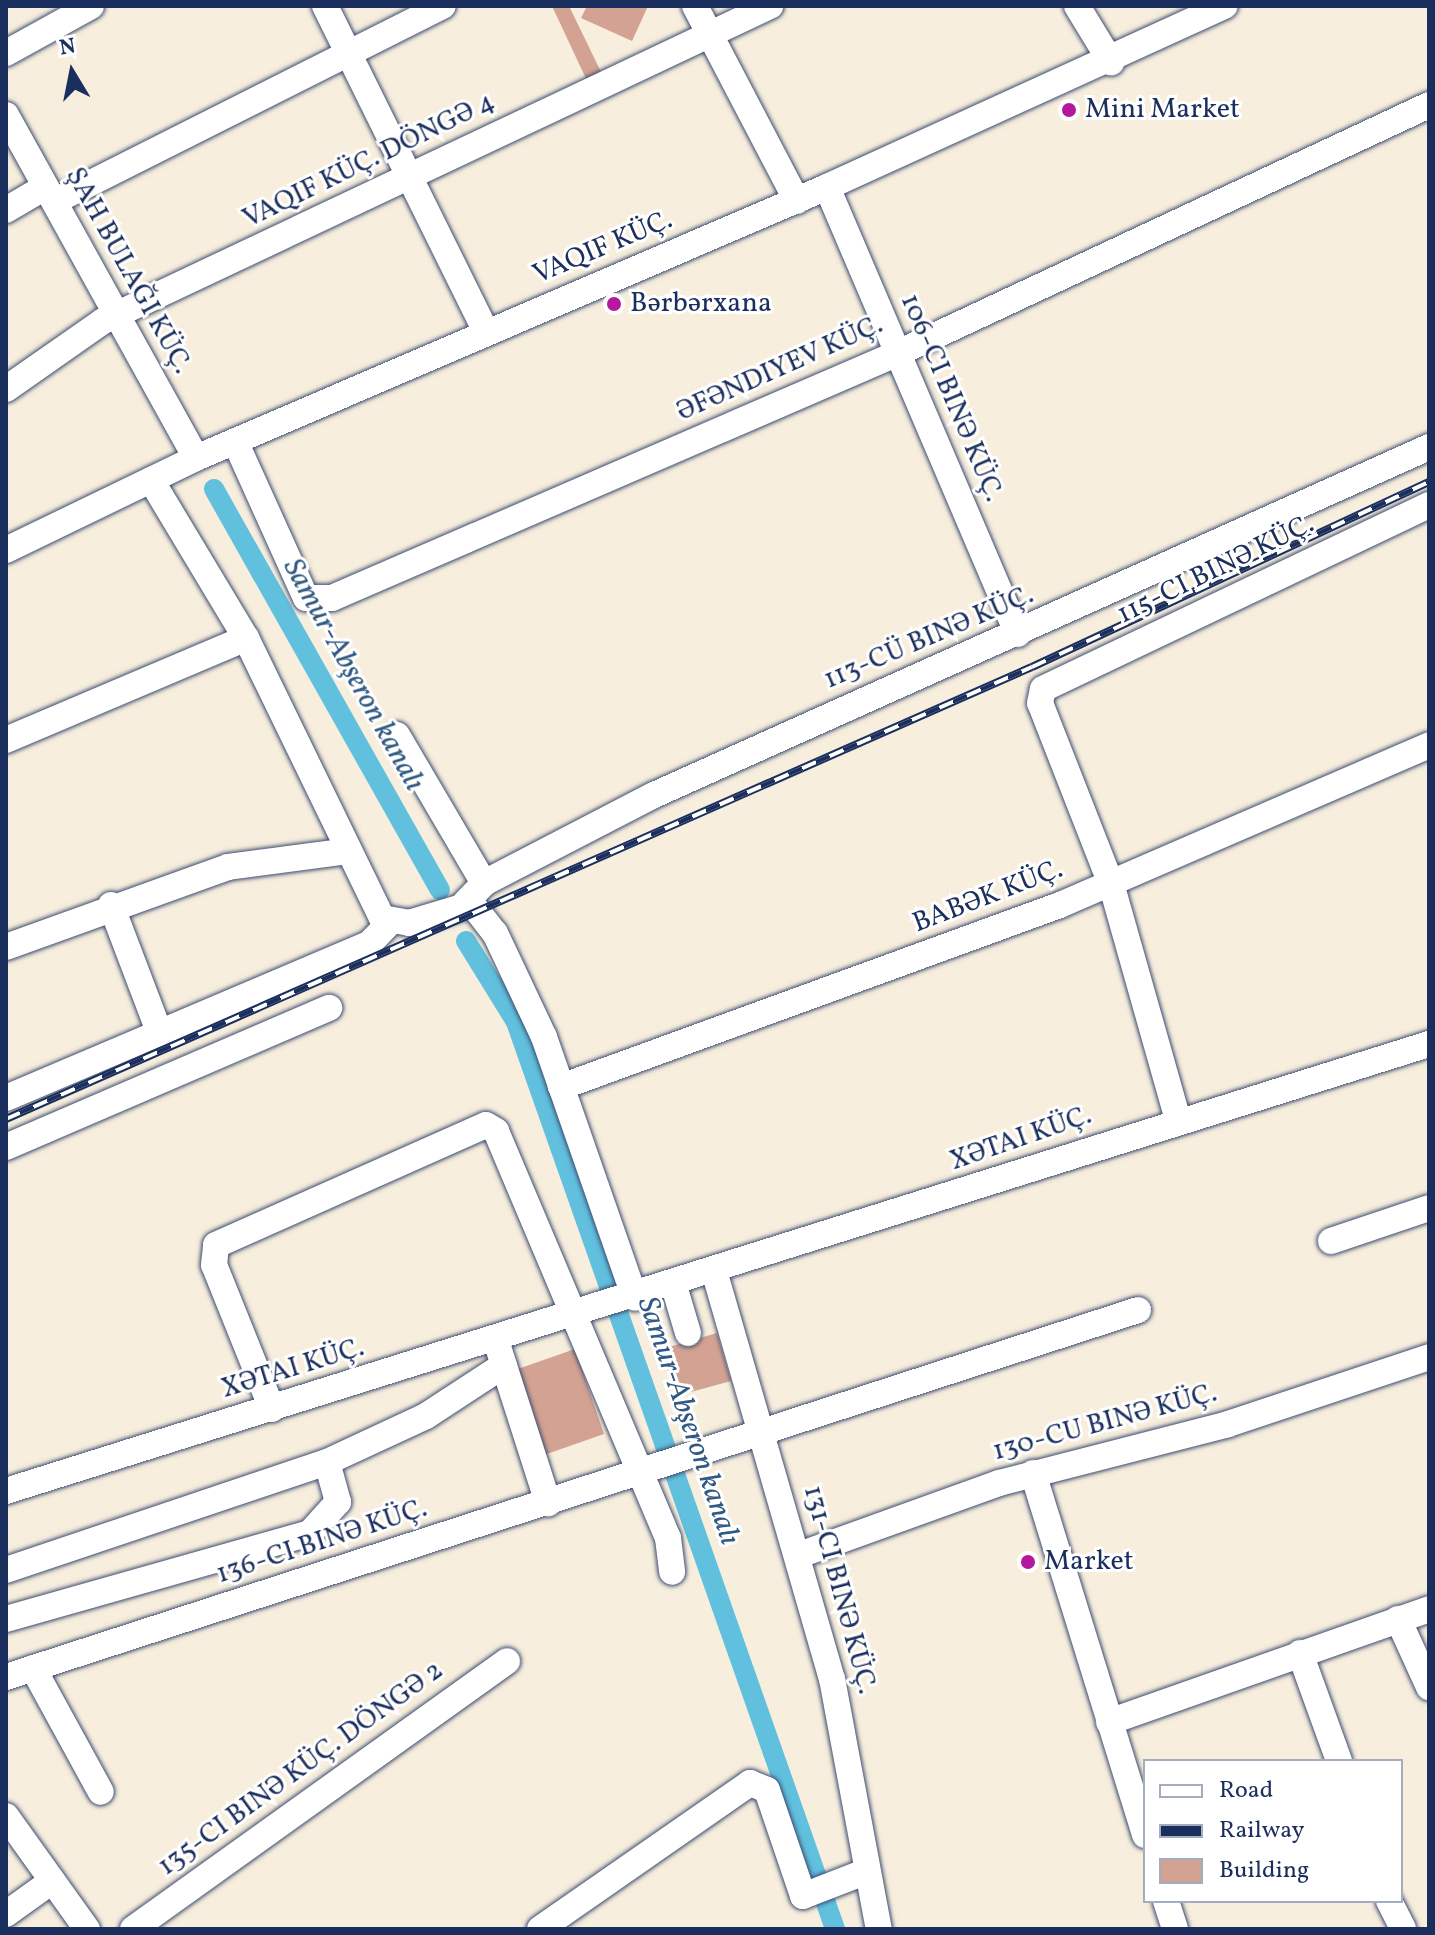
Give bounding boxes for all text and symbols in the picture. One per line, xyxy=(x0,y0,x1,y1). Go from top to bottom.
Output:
text: N xyxy=(57,31,78,65)
north arrow xyxy=(32,32,112,112)
street label: VAQIF KÜÇ. DÖNGƏ 4 xyxy=(238,85,500,237)
place label: Mini Market xyxy=(1085,93,1240,127)
marker: Mini Market xyxy=(1060,101,1078,119)
street label: ŞAH BULAĞI KÜÇ. xyxy=(57,162,199,380)
street label: VAQIF KÜÇ. xyxy=(528,204,678,292)
place label: Bərbərxana xyxy=(630,287,772,321)
street label: 106-CI BINƏ KÜÇ. xyxy=(892,289,1010,507)
marker: Bərbərxana xyxy=(605,295,623,313)
street label: ƏFƏNDIYEV KÜÇ. xyxy=(671,308,889,430)
street label: 115-CI BINƏ KÜÇ. xyxy=(1112,508,1320,632)
water label: Samur-Abşeron kanalı xyxy=(274,553,432,797)
street label: 113-CÜ BINƏ KÜÇ. xyxy=(819,579,1039,697)
street label: BABƏK KÜÇ. xyxy=(908,853,1068,941)
street label: XƏTAI KÜÇ. xyxy=(946,1099,1096,1179)
water label: Samur-Abşeron kanalı xyxy=(629,1292,747,1550)
street label: XƏTAI KÜÇ. xyxy=(217,1331,369,1407)
street label: 130-CU BINƏ KÜÇ. xyxy=(989,1377,1221,1469)
street label: 131-CI BINƏ KÜÇ. xyxy=(795,1482,883,1698)
street label: 136-CI BINƏ KÜÇ. xyxy=(212,1492,432,1592)
place label: Market xyxy=(1044,1545,1134,1579)
marker: Market xyxy=(1019,1553,1037,1571)
street label: 135-CI BINƏ KÜÇ. DÖNGƏ 2 xyxy=(152,1654,450,1884)
legend xyxy=(1143,1759,1403,1903)
text: Road xyxy=(1219,1774,1273,1808)
text: Railway xyxy=(1219,1814,1305,1848)
text: Building xyxy=(1219,1854,1309,1888)

